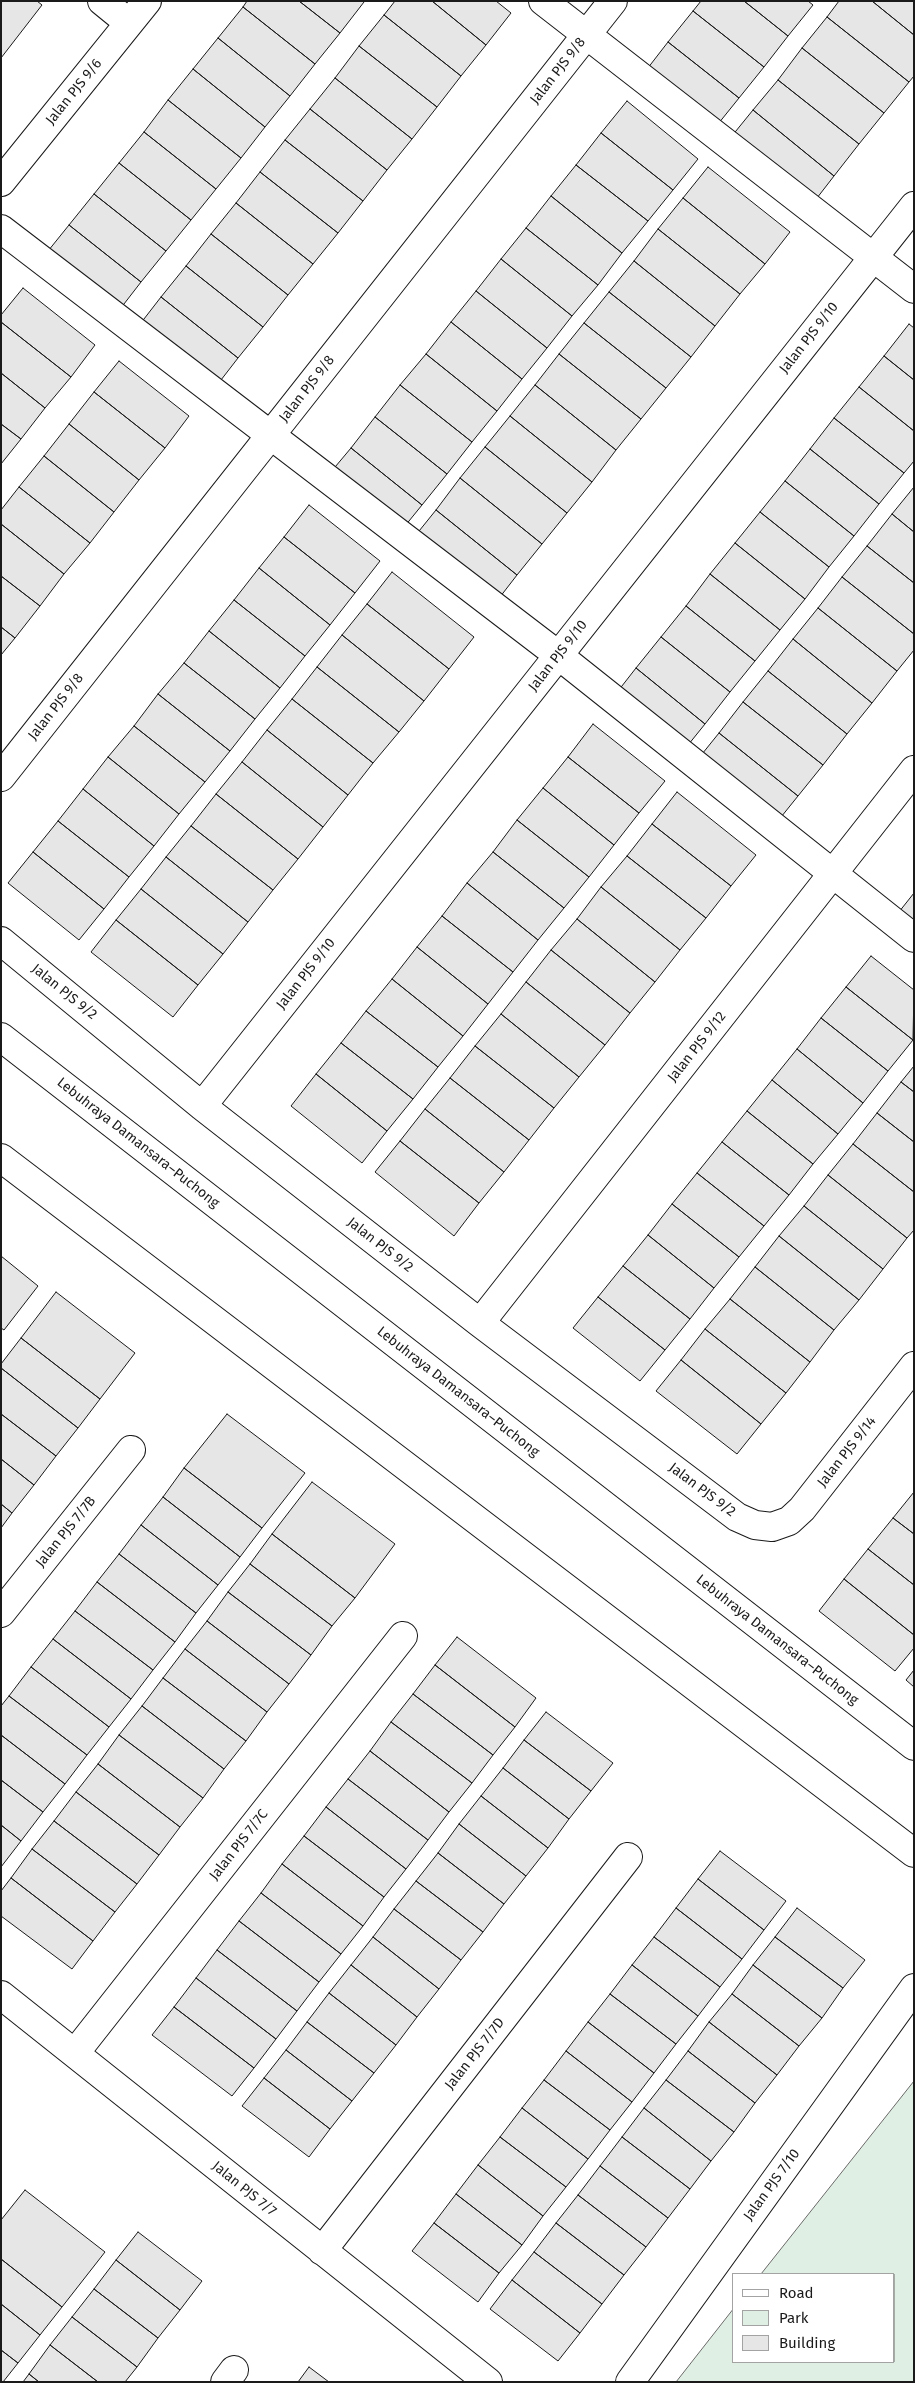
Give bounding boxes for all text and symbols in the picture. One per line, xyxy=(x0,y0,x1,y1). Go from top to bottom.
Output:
street label: Jalan PJS 9/8 xyxy=(527,34,589,108)
street label: Jalan PJS 9/6 xyxy=(42,56,106,128)
street label: Jalan PJS 9/10 xyxy=(776,299,842,377)
street label: Jalan PJS 9/8 xyxy=(276,352,338,426)
street label: Jalan PJS 9/10 xyxy=(525,617,591,695)
street label: Jalan PJS 9/8 xyxy=(25,670,87,744)
street label: Jalan PJS 9/10 xyxy=(273,935,339,1013)
street label: Jalan PJS 9/2 xyxy=(28,961,100,1023)
street label: Jalan PJS 9/12 xyxy=(664,1008,730,1086)
street label: Lebuhraya Damansara–Puchong xyxy=(53,1074,223,1212)
street label: Jalan PJS 9/2 xyxy=(344,1214,416,1276)
street label: Lebuhraya Damansara–Puchong xyxy=(373,1323,543,1461)
street label: Jalan PJS 9/14 xyxy=(814,1413,880,1491)
street label: Jalan PJS 9/2 xyxy=(665,1459,739,1521)
street label: Jalan PJS 7/7B xyxy=(32,1493,100,1571)
street label: Lebuhraya Damansara–Puchong xyxy=(692,1571,862,1709)
street label: Jalan PJS 7/7C xyxy=(206,1806,272,1884)
street label: Jalan PJS 7/7D xyxy=(442,2015,508,2093)
street label: Jalan PJS 7/10 xyxy=(740,2146,804,2224)
street label: Jalan PJS 7/7 xyxy=(208,2158,280,2220)
legend xyxy=(732,2273,895,2363)
text: Road xyxy=(779,2284,814,2302)
text: Park xyxy=(779,2309,809,2327)
text: Building xyxy=(779,2334,835,2352)

